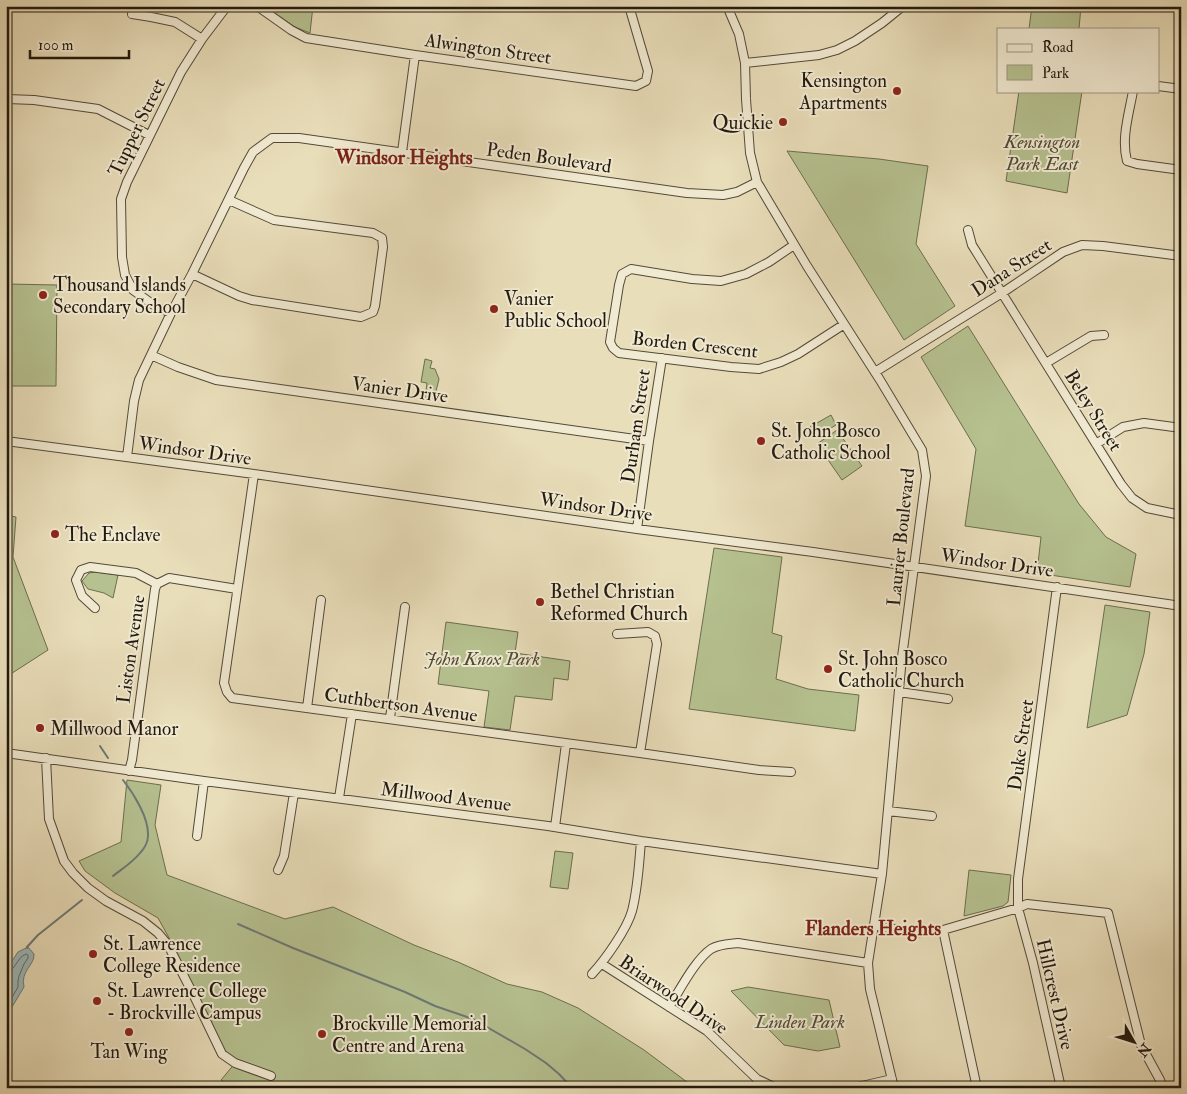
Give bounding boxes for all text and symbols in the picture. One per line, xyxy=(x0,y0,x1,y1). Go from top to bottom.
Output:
scale bar xyxy=(30,28,129,60)
street label: Alwington Street xyxy=(422,28,553,70)
legend xyxy=(997,28,1160,92)
text: 100 m xyxy=(38,36,74,55)
text: Road xyxy=(1042,38,1074,57)
text: Park xyxy=(1042,64,1069,83)
place label: Kensington Apartments xyxy=(798,69,887,116)
street label: Tupper Street xyxy=(103,75,172,181)
marker: Kensington Apartments xyxy=(891,85,903,97)
place label: Quickie xyxy=(713,111,773,135)
marker: Quickie xyxy=(777,116,789,128)
park label: Kensington Park East xyxy=(1003,130,1080,176)
street label: Peden Boulevard xyxy=(485,137,614,179)
district label: Windsor Heights xyxy=(334,145,473,171)
street label: Dana Street xyxy=(967,233,1056,303)
place label: Thousand Islands Secondary School xyxy=(53,273,186,319)
place label: Vanier Public School xyxy=(504,287,607,333)
marker: Thousand Islands Secondary School xyxy=(37,289,49,301)
marker: Vanier Public School xyxy=(488,303,500,315)
street label: Borden Crescent xyxy=(631,326,759,364)
street label: Beley Street xyxy=(1059,365,1128,456)
street label: Durham Street xyxy=(616,368,656,485)
street label: Vanier Drive xyxy=(350,371,450,409)
place label: St. John Bosco Catholic School xyxy=(771,419,891,465)
street label: Windsor Drive xyxy=(136,431,253,471)
marker: St. John Bosco Catholic School xyxy=(755,435,767,447)
street label: Laurier Boulevard xyxy=(882,466,920,607)
street label: Windsor Drive xyxy=(537,487,654,527)
place label: The Enclave xyxy=(65,523,161,547)
marker: The Enclave xyxy=(49,528,61,540)
street label: Windsor Drive xyxy=(938,543,1055,583)
place label: Bethel Christian Reformed Church xyxy=(550,580,688,626)
street label: Liston Avenue xyxy=(111,593,150,705)
marker: Bethel Christian Reformed Church xyxy=(534,596,546,608)
park label: John Knox Park xyxy=(424,647,540,671)
place label: St. John Bosco Catholic Church xyxy=(838,647,965,693)
marker: St. John Bosco Catholic Church xyxy=(822,663,834,675)
street label: Cuthbertson Avenue xyxy=(323,682,479,728)
street label: Duke Street xyxy=(1003,698,1039,792)
place label: Millwood Manor xyxy=(50,717,178,741)
marker: Millwood Manor xyxy=(34,722,46,734)
street label: Millwood Avenue xyxy=(379,777,513,817)
district label: Flanders Heights xyxy=(805,916,941,942)
place label: St. Lawrence College Residence xyxy=(103,932,240,978)
street label: Hillcrest Drive xyxy=(1031,936,1079,1052)
marker: St. Lawrence College Residence xyxy=(87,948,99,960)
street label: Briarwood Drive xyxy=(614,950,732,1040)
place label: St. Lawrence College - Brockville Campus xyxy=(107,979,267,1026)
marker: St. Lawrence College - Brockville Campus xyxy=(91,995,103,1007)
park label: Linden Park xyxy=(754,1010,845,1034)
place label: Brockville Memorial Centre and Arena xyxy=(332,1012,487,1058)
north arrow xyxy=(1110,1016,1160,1066)
marker: Tan Wing xyxy=(123,1026,135,1038)
marker: Brockville Memorial Centre and Arena xyxy=(316,1028,328,1040)
text: N xyxy=(1133,1039,1155,1060)
place label: Tan Wing xyxy=(90,1040,168,1064)

